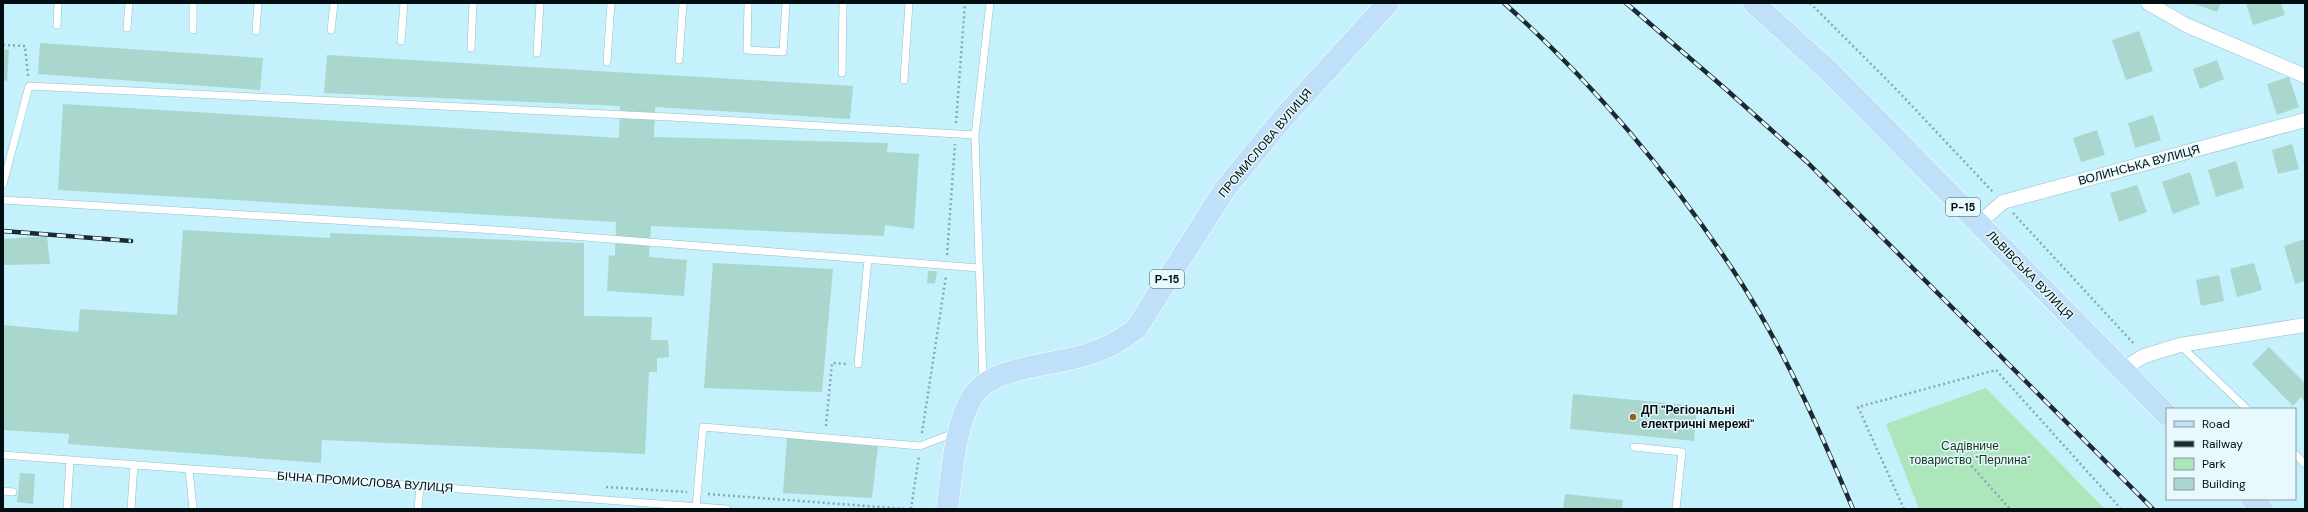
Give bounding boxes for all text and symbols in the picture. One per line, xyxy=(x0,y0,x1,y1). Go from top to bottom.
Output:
street label: ПРОМИСЛОВА ВУЛИЦЯ xyxy=(1215,85,1315,201)
street label: ВОЛИНСЬКА ВУЛИЦЯ xyxy=(2076,141,2202,189)
road number: Р-15 xyxy=(1946,198,1980,216)
street label: ЛЬВІВСЬКА ВУЛИЦЯ xyxy=(1983,227,2077,323)
road number: Р-15 xyxy=(1150,270,1184,288)
place label: ДП "Регіональні електричні мережі" xyxy=(1641,402,1754,432)
legend xyxy=(2166,408,2296,500)
marker: ДП "Регіональні електричні мережі" xyxy=(1628,412,1638,422)
text: Road xyxy=(2202,416,2230,432)
text: Railway xyxy=(2202,436,2243,452)
park label: Садівниче товариство "Перлина" xyxy=(1909,438,2031,468)
text: Park xyxy=(2202,456,2226,472)
street label: БІЧНА ПРОМИСЛОВА ВУЛИЦЯ xyxy=(276,468,454,496)
text: Building xyxy=(2202,476,2246,492)

